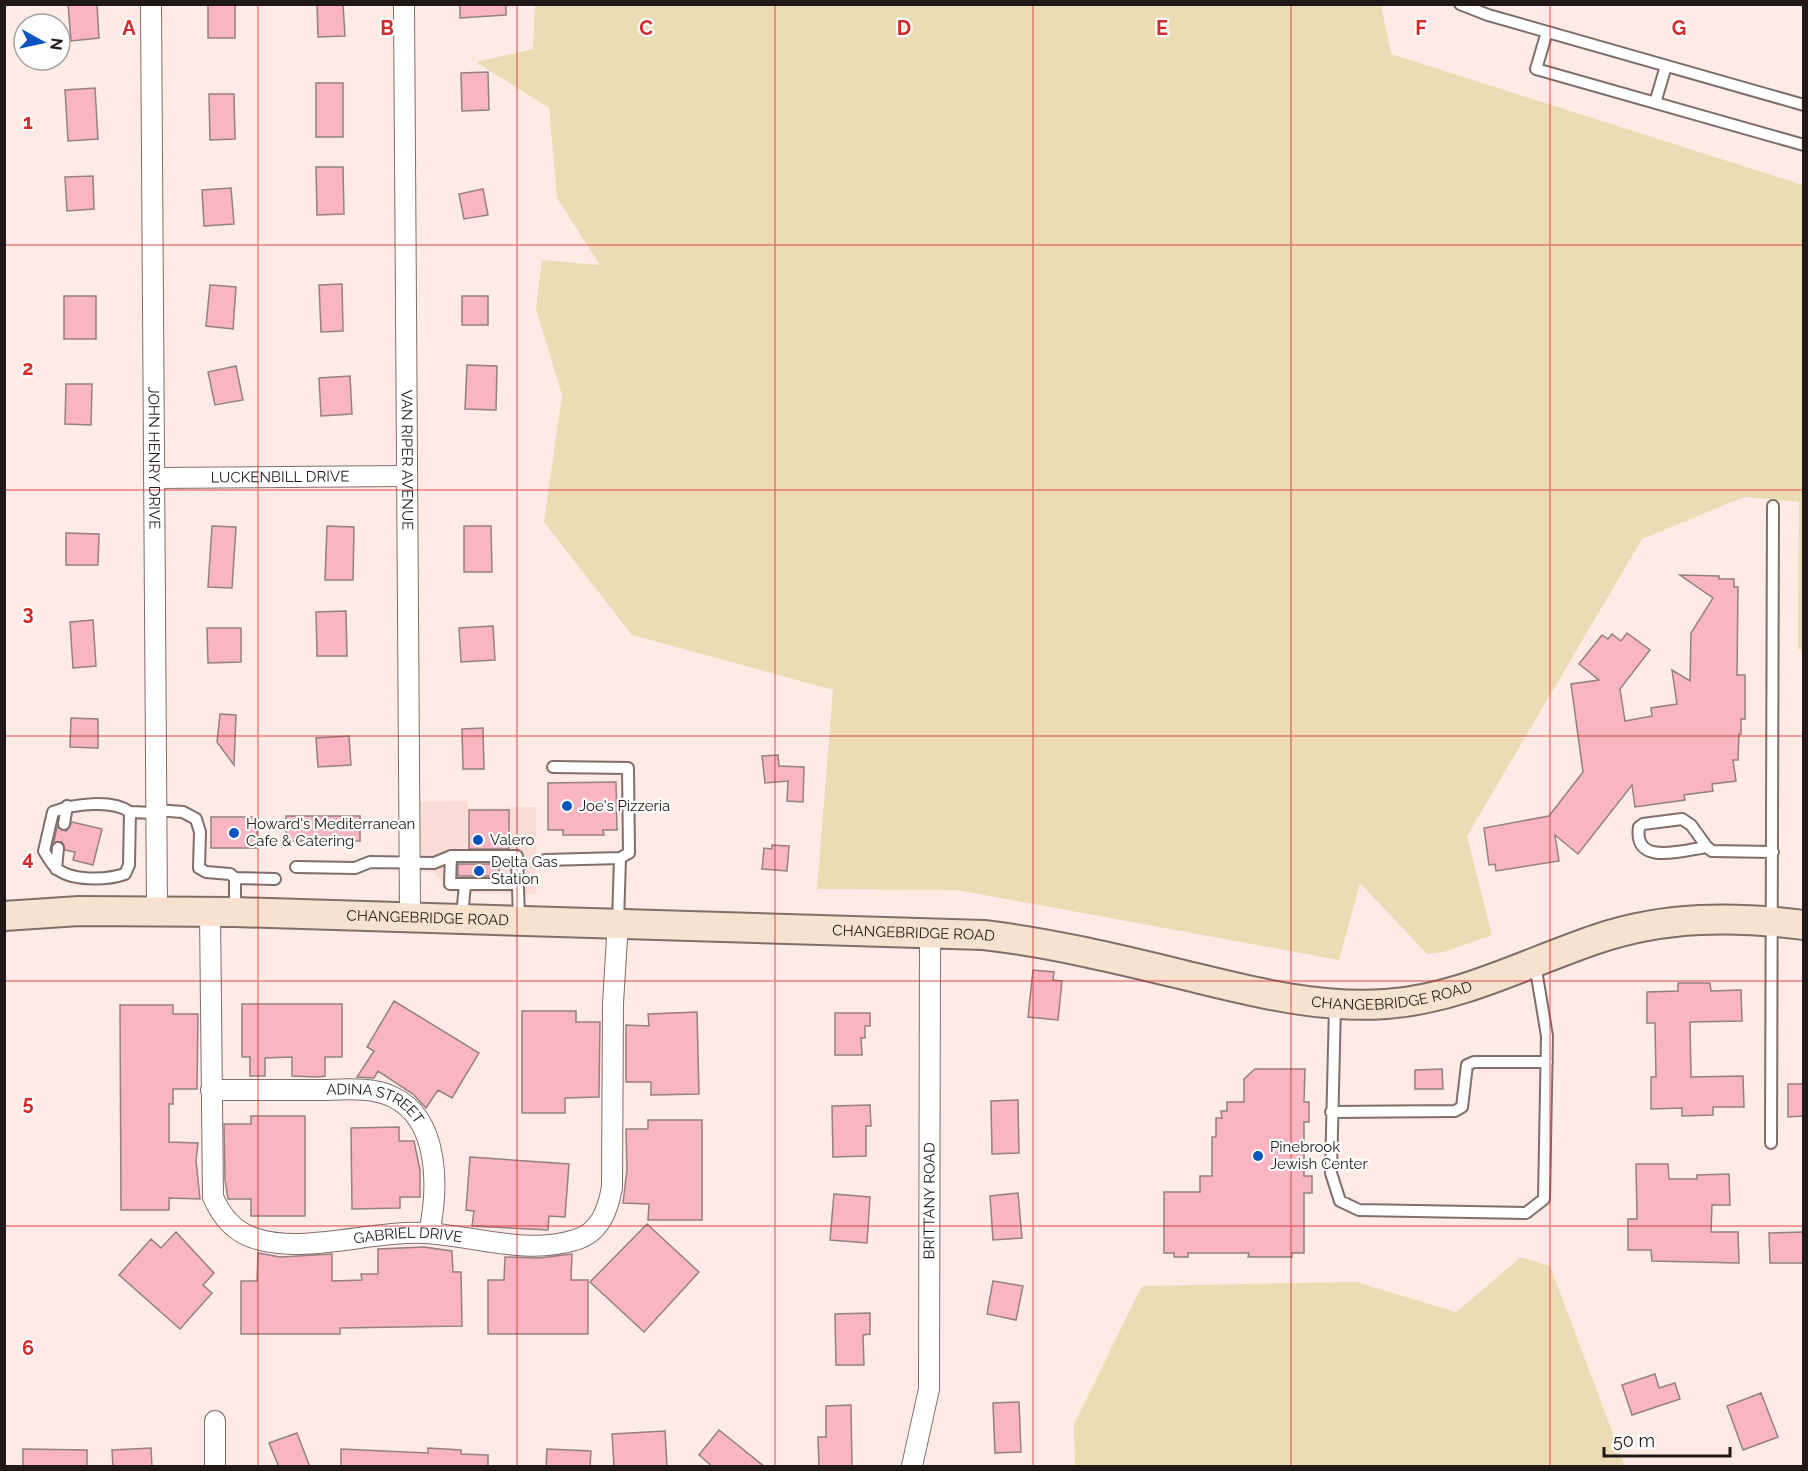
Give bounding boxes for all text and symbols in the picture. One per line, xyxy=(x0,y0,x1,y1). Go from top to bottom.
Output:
north arrow xyxy=(12,12,72,72)
text: A xyxy=(122,16,136,40)
text: B xyxy=(380,16,394,40)
text: C xyxy=(639,16,653,40)
text: D xyxy=(897,16,911,40)
text: E xyxy=(1156,16,1168,40)
text: F xyxy=(1415,16,1427,40)
text: G xyxy=(1672,16,1686,40)
text: N xyxy=(46,37,67,51)
text: 1 xyxy=(23,110,33,134)
text: 2 xyxy=(22,356,34,380)
street label: JOHN HENRY DRIVE xyxy=(145,387,163,529)
street label: VAN RIPER AVENUE xyxy=(398,390,416,530)
street label: LUCKENBILL DRIVE xyxy=(211,467,349,487)
text: 3 xyxy=(22,601,34,625)
place label: Joe's Pizzeria xyxy=(579,797,670,815)
marker: Joe's Pizzeria xyxy=(560,799,574,813)
place label: Howard's Mediterranean Cafe & Catering xyxy=(246,815,415,850)
marker: Howard's Mediterranean Cafe & Catering xyxy=(227,826,241,840)
place label: Valero xyxy=(490,831,534,849)
marker: Valero xyxy=(471,833,485,847)
text: 4 xyxy=(22,846,34,870)
place label: Delta Gas Station xyxy=(491,853,558,888)
marker: Delta Gas Station xyxy=(472,864,486,878)
street label: CHANGEBRIDGE ROAD xyxy=(346,906,510,929)
street label: CHANGEBRIDGE ROAD xyxy=(832,921,996,945)
street label: CHANGEBRIDGE ROAD xyxy=(1310,977,1475,1014)
street label: ADINA STREET xyxy=(326,1080,428,1127)
text: 5 xyxy=(22,1091,34,1115)
place label: Pinebrook Jewish Center xyxy=(1270,1138,1368,1173)
street label: BRITTANY ROAD xyxy=(920,1142,939,1259)
marker: Pinebrook Jewish Center xyxy=(1251,1149,1265,1163)
street label: GABRIEL DRIVE xyxy=(352,1224,464,1248)
text: 6 xyxy=(22,1336,34,1360)
scale bar xyxy=(1604,1420,1730,1458)
text: 50 m xyxy=(1613,1430,1655,1451)

